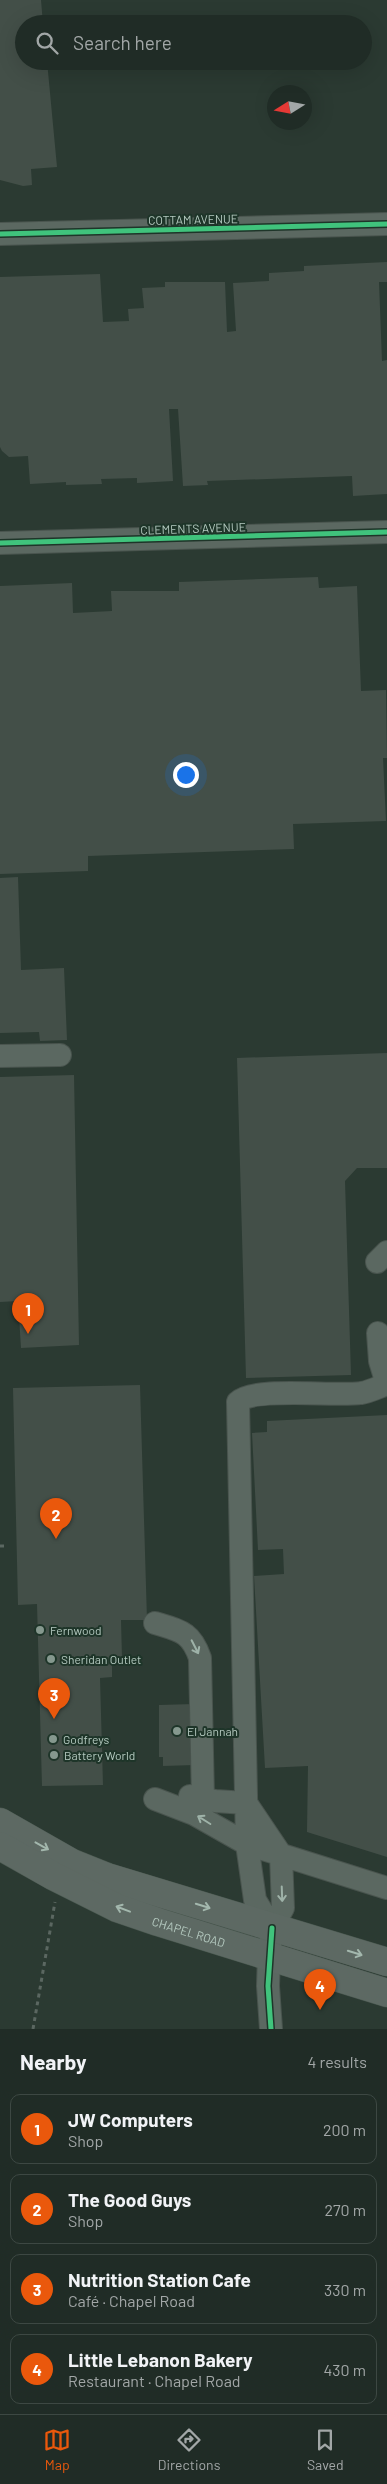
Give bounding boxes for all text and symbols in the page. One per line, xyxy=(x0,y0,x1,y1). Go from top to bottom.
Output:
search box xyxy=(15,15,372,70)
icon: search xyxy=(33,29,61,57)
text: Search here xyxy=(73,31,172,54)
north arrow xyxy=(267,85,312,130)
street label: COTTAM AVENUE xyxy=(148,211,238,227)
street label: CLEMENTS AVENUE xyxy=(140,519,246,537)
your location xyxy=(173,762,199,788)
pin: 1 xyxy=(12,1293,44,1334)
pin: 2 xyxy=(40,1498,72,1539)
place label: Fernwood xyxy=(50,1623,102,1637)
marker: Fernwood xyxy=(34,1624,46,1636)
one-way arrow xyxy=(190,1639,200,1654)
place label: Sheridan Outlet xyxy=(61,1652,141,1666)
marker: Sheridan Outlet xyxy=(45,1653,57,1665)
pin: 3 xyxy=(38,1678,70,1719)
place label: El Jannah xyxy=(187,1724,238,1738)
marker: El Jannah xyxy=(171,1725,183,1737)
place label: Godfreys xyxy=(63,1732,109,1746)
marker: Godfreys xyxy=(47,1733,59,1745)
place label: Battery World xyxy=(64,1748,135,1762)
marker: Battery World xyxy=(48,1749,60,1761)
one-way arrow xyxy=(197,1815,211,1825)
one-way arrow xyxy=(35,1842,49,1852)
one-way arrow xyxy=(277,1885,287,1901)
one-way arrow xyxy=(195,1902,211,1912)
one-way arrow xyxy=(115,1904,131,1913)
street label: CHAPEL ROAD xyxy=(150,1914,227,1949)
one-way arrow xyxy=(347,1948,363,1958)
pin: 4 xyxy=(304,1969,336,2010)
text: Nearby xyxy=(20,2049,86,2074)
text: 4 results xyxy=(307,2052,367,2071)
text: JW Computers xyxy=(68,2108,193,2131)
text: 1 xyxy=(34,2120,40,2139)
text: 200 m xyxy=(323,2120,366,2139)
text: Shop xyxy=(68,2131,103,2150)
text: The Good Guys xyxy=(68,2188,191,2211)
text: 2 xyxy=(33,2200,41,2219)
text: 270 m xyxy=(324,2200,366,2219)
text: Shop xyxy=(68,2211,103,2230)
text: Nutrition Station Cafe xyxy=(68,2268,251,2291)
text: 3 xyxy=(33,2280,41,2299)
text: 330 m xyxy=(324,2280,366,2299)
text: Café · Chapel Road xyxy=(68,2291,195,2310)
text: Little Lebanon Bakery xyxy=(68,2348,253,2371)
text: 4 xyxy=(32,2360,42,2379)
text: 430 m xyxy=(323,2360,366,2379)
text: Restaurant · Chapel Road xyxy=(68,2371,241,2390)
tab: Map xyxy=(43,2426,71,2473)
tab: Directions xyxy=(158,2426,220,2473)
tab: Saved xyxy=(307,2426,344,2473)

